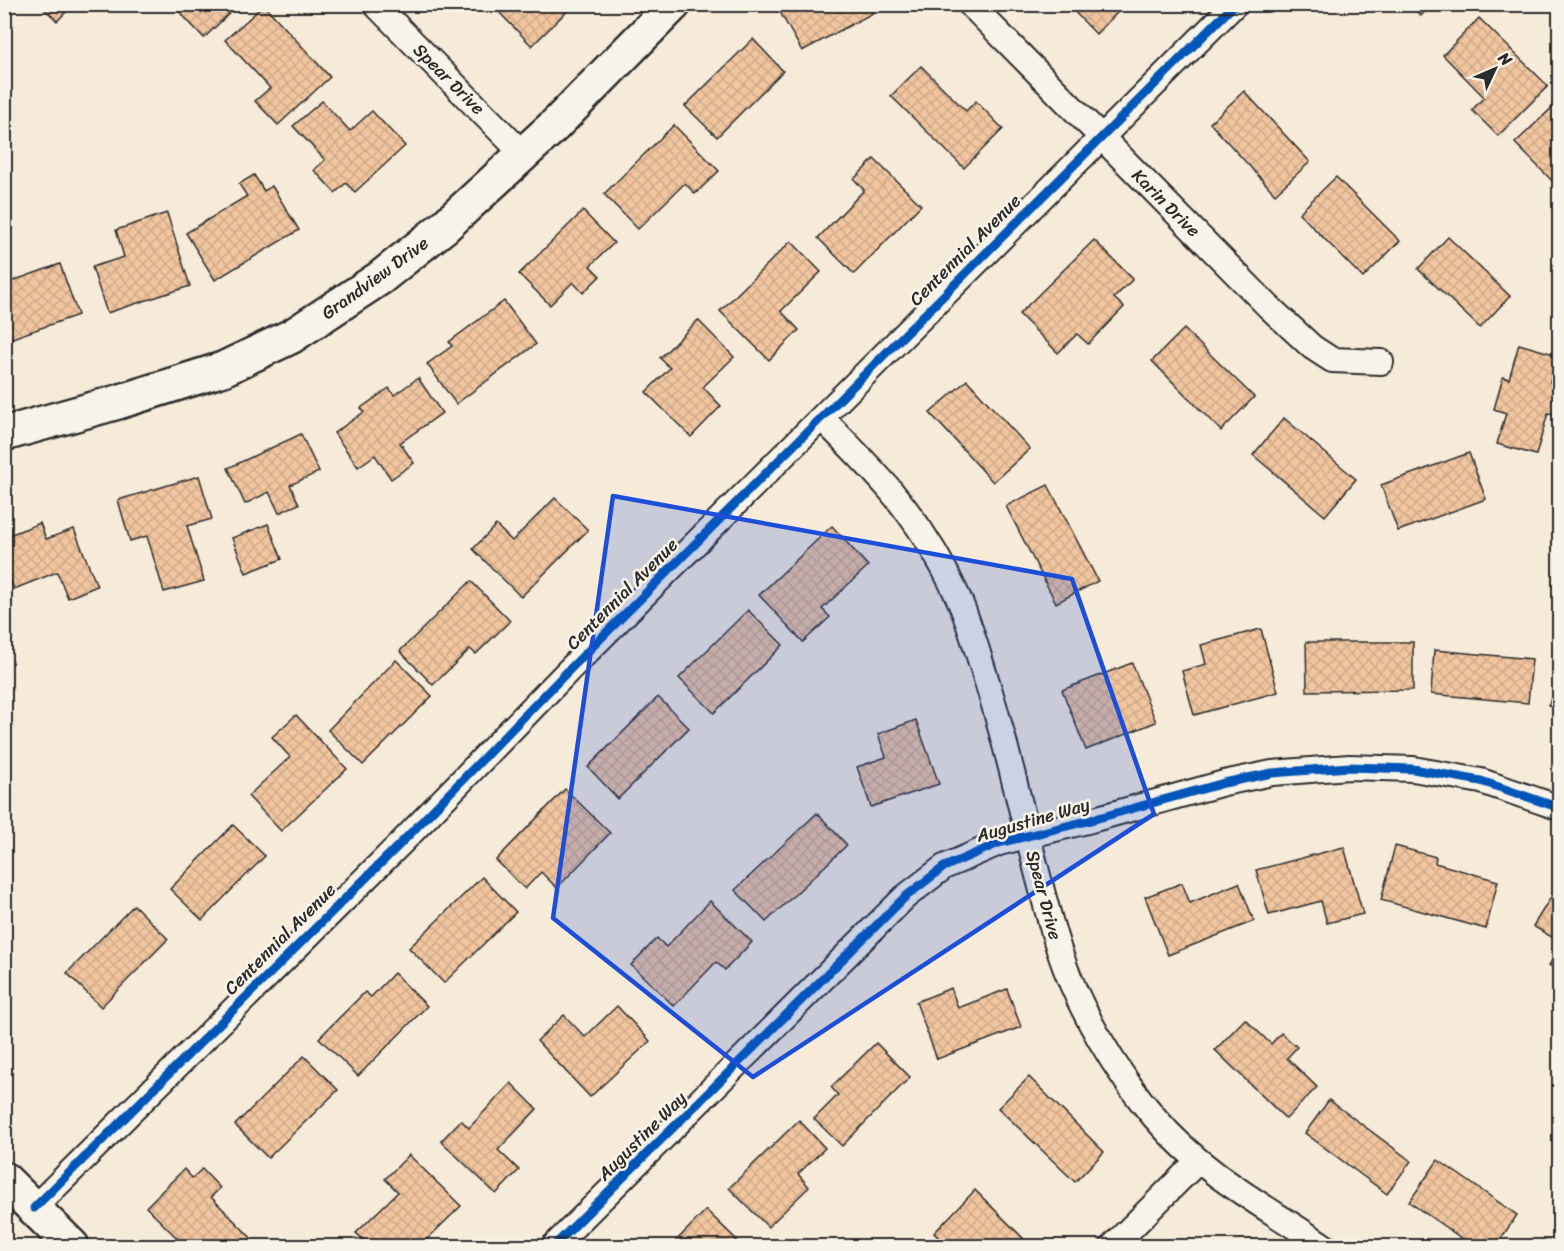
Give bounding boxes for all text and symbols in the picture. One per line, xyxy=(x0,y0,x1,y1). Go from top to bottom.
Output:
street label: Spear Drive xyxy=(405,35,493,123)
north arrow xyxy=(1465,39,1525,99)
text: N xyxy=(1490,44,1520,74)
street label: Karin Drive xyxy=(1124,161,1208,245)
street label: Centennial Avenue xyxy=(901,186,1029,314)
street label: Grandview Drive xyxy=(314,228,436,328)
street label: Centennial Avenue xyxy=(558,530,686,658)
street label: Augustine Way xyxy=(972,788,1094,852)
street label: Spear Drive xyxy=(1017,846,1071,944)
street label: Centennial Avenue xyxy=(216,875,344,1003)
street label: Augustine Way xyxy=(589,1083,695,1189)

